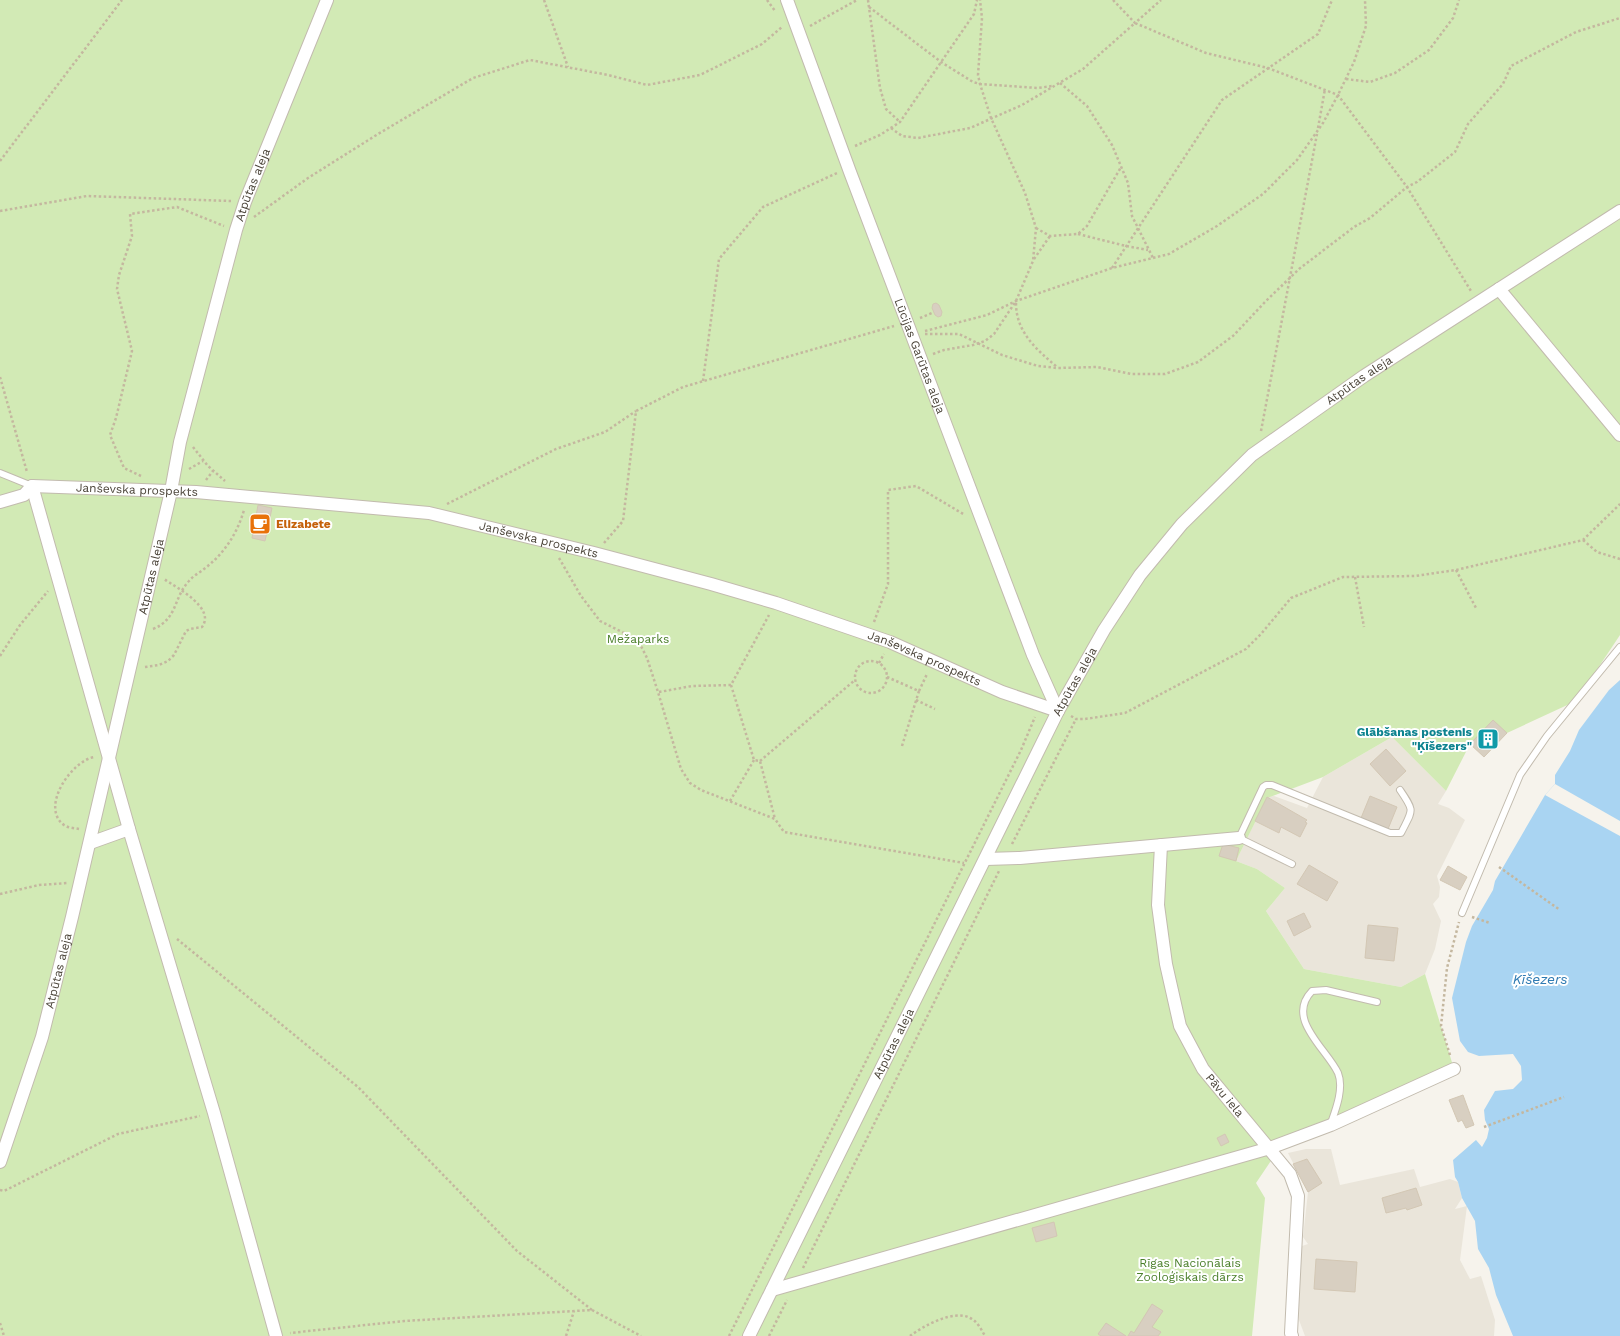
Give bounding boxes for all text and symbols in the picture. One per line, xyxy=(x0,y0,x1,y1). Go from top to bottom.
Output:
street label: Atpūtas aleja xyxy=(232,146,273,223)
street label: Lūcijas Garūtas aleja xyxy=(892,296,948,416)
street label: Atpūtas aleja xyxy=(1323,353,1395,408)
street label: Janševska prospekts xyxy=(76,481,198,499)
cafe icon: Elizabete xyxy=(248,512,272,536)
place label: Elizabete xyxy=(276,517,331,531)
street label: Janševska prospekts xyxy=(478,518,600,561)
street label: Atpūtas aleja xyxy=(136,537,167,616)
street label: Janševska prospekts xyxy=(866,628,983,689)
park label: Mežaparks xyxy=(607,632,669,646)
street label: Atpūtas aleja xyxy=(1050,644,1100,718)
place label: Glābšanas postenis "Ķīšezers" xyxy=(1357,725,1473,753)
building icon: Glābšanas postenis "Ķīšezers" xyxy=(1476,727,1500,751)
street label: Atpūtas aleja xyxy=(42,932,75,1010)
water label: Ķīšezers xyxy=(1513,971,1567,988)
street label: Atpūtas aleja xyxy=(870,1006,917,1081)
street label: Pāvu iela xyxy=(1203,1071,1247,1120)
park label: Rīgas Nacionālais Zooloģiskais dārzs xyxy=(1136,1256,1244,1284)

